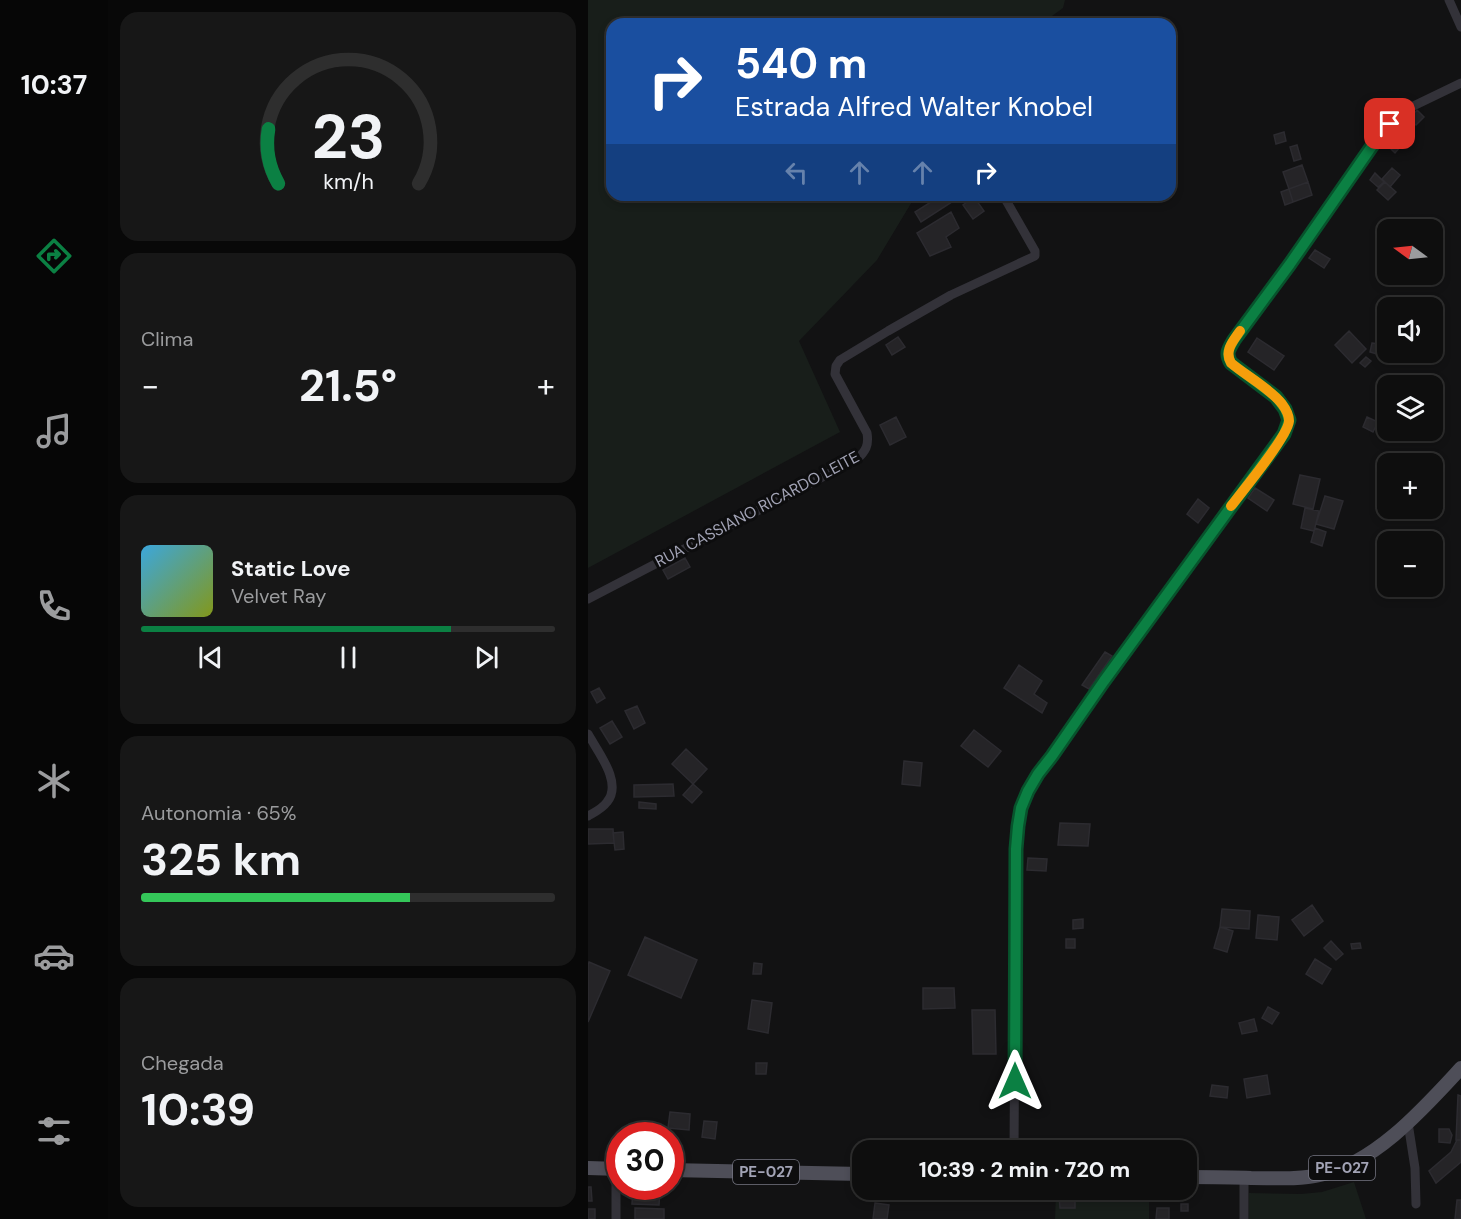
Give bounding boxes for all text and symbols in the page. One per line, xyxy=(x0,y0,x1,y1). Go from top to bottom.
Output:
text: 540 m xyxy=(735,36,867,91)
icon: right xyxy=(636,42,714,120)
text: 10:37 xyxy=(21,67,87,102)
text: Estrada Alfred Walter Knobel xyxy=(735,89,1093,124)
text: 23 xyxy=(311,96,385,177)
pin xyxy=(1364,98,1415,149)
icon: arrive xyxy=(1373,107,1406,140)
icon: left xyxy=(780,156,813,189)
icon: ahead xyxy=(843,156,876,189)
icon: ahead xyxy=(906,156,939,189)
icon: right xyxy=(969,156,1002,189)
text: km/h xyxy=(323,168,373,196)
north arrow xyxy=(1377,219,1443,285)
map controls xyxy=(1377,219,1443,597)
icon: directions xyxy=(33,235,75,277)
button: sound xyxy=(1377,297,1443,363)
text: Clima xyxy=(141,326,193,352)
text: 21.5° xyxy=(299,356,397,415)
text: − xyxy=(141,364,159,407)
text: + xyxy=(537,364,555,407)
button: layers xyxy=(1377,375,1443,441)
icon: music xyxy=(33,410,75,452)
street label: RUA CASSIANO RICARDO LEITE xyxy=(651,446,863,572)
button: + xyxy=(1377,453,1443,519)
button: − xyxy=(1377,531,1443,597)
text: Static Love xyxy=(231,554,351,583)
text: Velvet Ray xyxy=(231,583,326,609)
icon: phone xyxy=(33,585,75,627)
icon: previous xyxy=(194,641,227,674)
icon: pause xyxy=(332,641,365,674)
icon: next xyxy=(470,641,503,674)
icon: climate xyxy=(33,760,75,802)
text: Autonomia · 65% xyxy=(141,800,296,826)
text: 325 km xyxy=(141,830,301,889)
icon: car xyxy=(33,935,75,977)
position arrow xyxy=(983,1049,1047,1113)
text: Chegada xyxy=(141,1050,224,1076)
text: 10:39 xyxy=(141,1080,255,1139)
icon: filters xyxy=(33,1110,75,1152)
speed limit sign: 30 xyxy=(606,1122,684,1200)
text: 10:39 · 2 min · 720 m xyxy=(919,1155,1130,1184)
road number: PE-027 xyxy=(1309,1156,1375,1180)
road number: PE-027 xyxy=(733,1160,799,1184)

